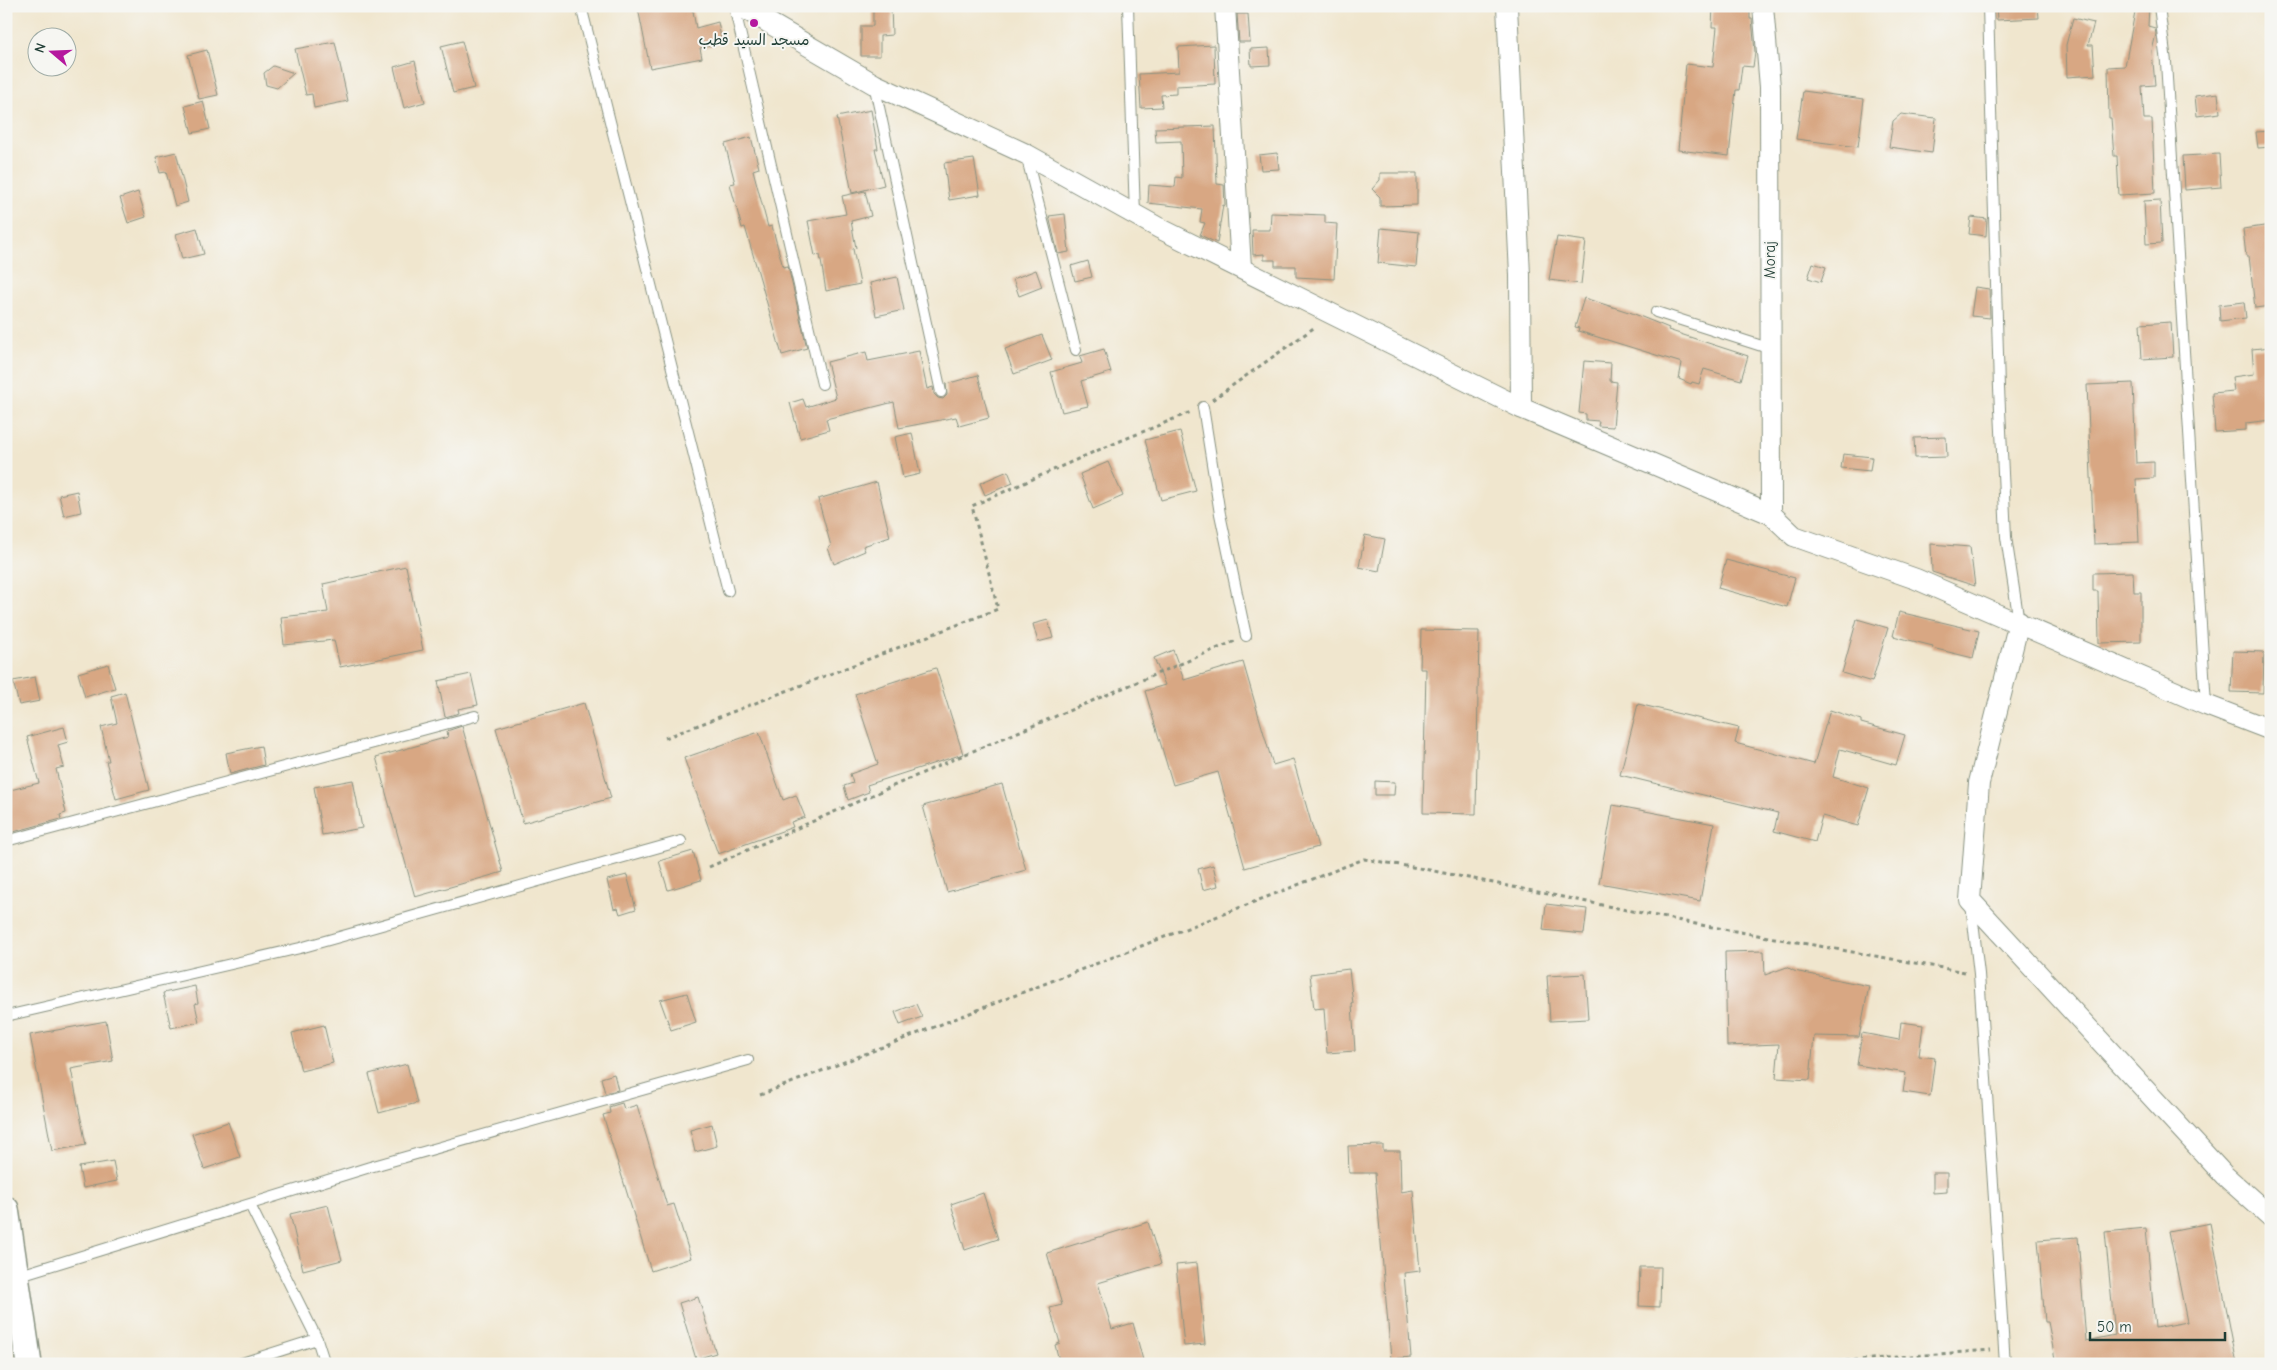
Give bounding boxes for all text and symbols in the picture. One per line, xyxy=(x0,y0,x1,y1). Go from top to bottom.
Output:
marker: مسجد السيد قطب xyxy=(748,17,760,29)
north arrow xyxy=(28,28,78,78)
place label: مسجد السيد قطب xyxy=(698,31,810,49)
text: N xyxy=(31,41,50,55)
street label: Moraj xyxy=(1761,241,1779,279)
scale bar xyxy=(2090,1310,2224,1342)
text: 50 m xyxy=(2097,1318,2132,1336)

